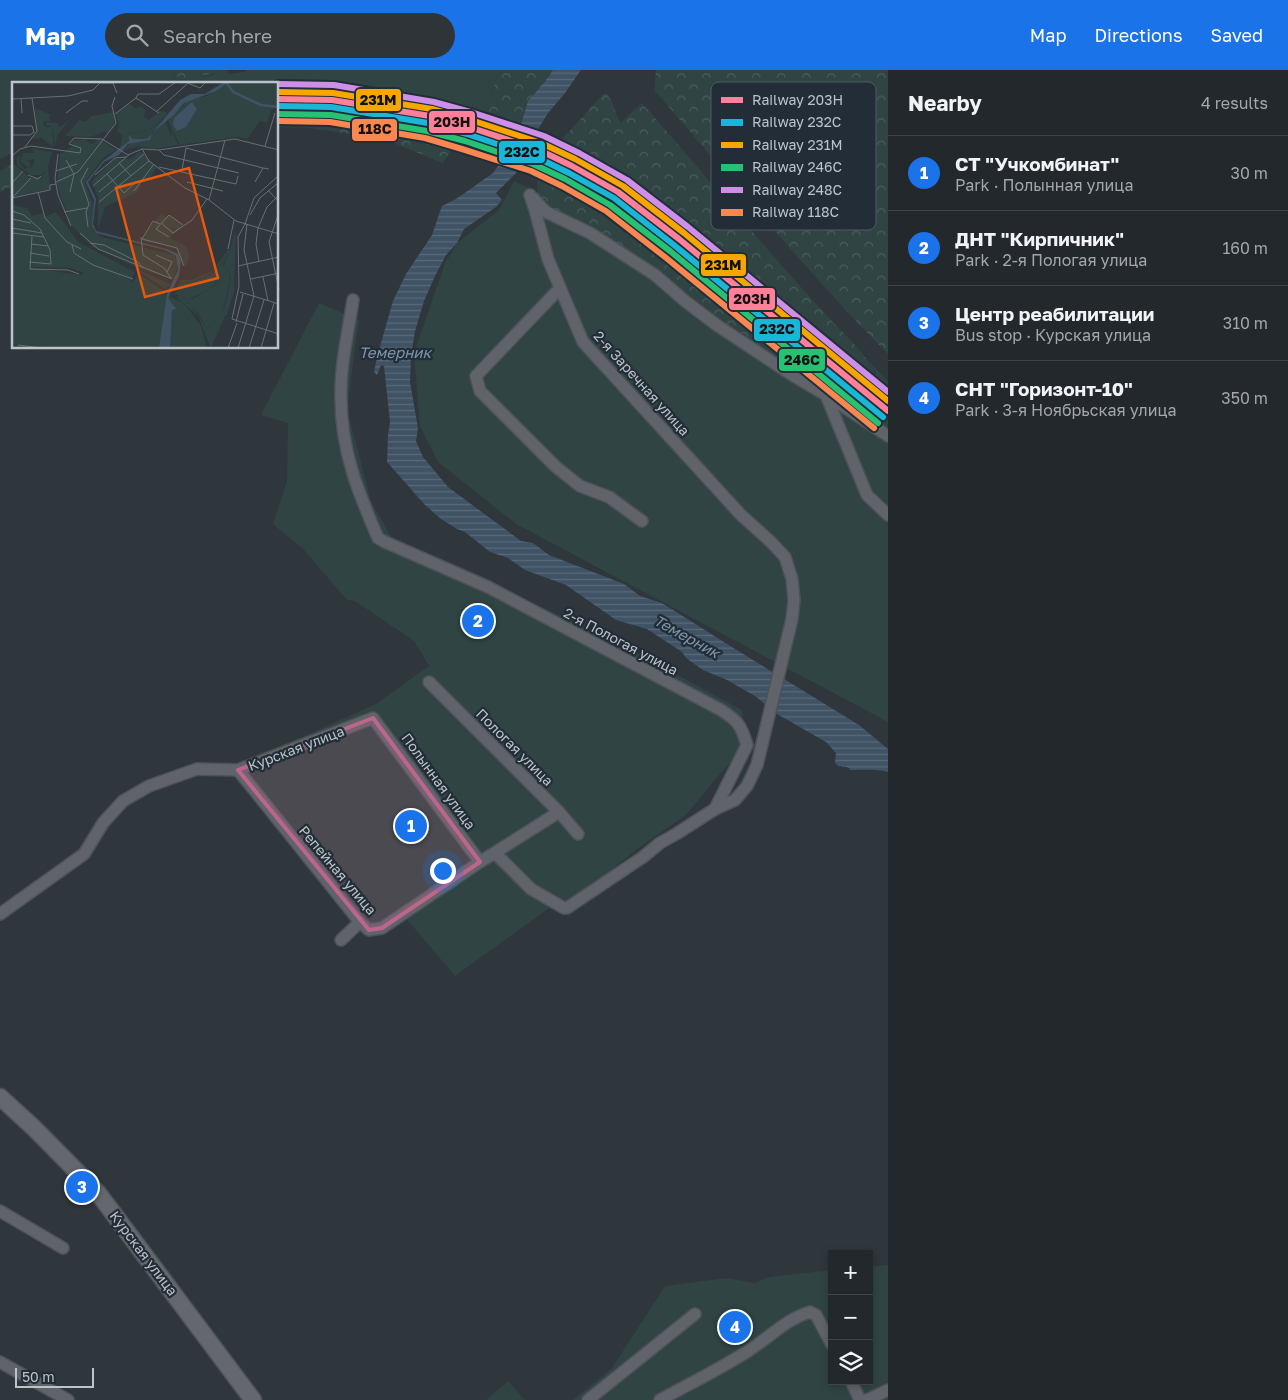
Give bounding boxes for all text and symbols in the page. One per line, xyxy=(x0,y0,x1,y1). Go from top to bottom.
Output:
search box xyxy=(105,13,455,58)
text: Map xyxy=(25,21,75,50)
icon: search xyxy=(123,21,151,49)
text: Search here xyxy=(163,24,272,47)
text: Map xyxy=(1030,24,1066,46)
text: Directions xyxy=(1094,24,1182,46)
text: Saved xyxy=(1210,24,1263,46)
inset map xyxy=(12,82,279,349)
legend xyxy=(711,82,876,230)
line badge: 231М xyxy=(355,88,402,112)
text: Nearby xyxy=(908,90,982,116)
text: 231М xyxy=(360,91,396,108)
text: Railway 203Н xyxy=(752,91,843,108)
text: 4 results xyxy=(1201,93,1268,113)
line badge: 203Н xyxy=(428,110,476,134)
text: 203Н xyxy=(434,113,470,130)
text: Railway 232C xyxy=(752,113,841,130)
line badge: 118С xyxy=(351,118,398,142)
text: 118С xyxy=(358,120,392,137)
text: Railway 231М xyxy=(752,136,843,153)
line badge: 232C xyxy=(498,140,546,164)
text: 232C xyxy=(504,143,540,160)
text: СТ "Учкомбинат" xyxy=(955,152,1119,175)
text: Railway 246С xyxy=(752,158,842,175)
text: 1 xyxy=(920,163,928,183)
text: 30 m xyxy=(1231,163,1268,183)
text: Park · Полынная улица xyxy=(955,175,1133,195)
text: Railway 248С xyxy=(752,181,842,198)
text: Railway 118С xyxy=(752,203,839,220)
text: ДНТ "Кирпичник" xyxy=(955,227,1124,250)
text: 2 xyxy=(919,238,929,258)
text: 160 m xyxy=(1222,238,1268,258)
text: Park · 2-я Пологая улица xyxy=(955,250,1147,270)
line badge: 231М xyxy=(700,253,747,277)
text: 231М xyxy=(705,256,741,273)
line badge: 203Н xyxy=(728,287,776,311)
text: 203Н xyxy=(734,290,770,307)
text: Центр реабилитации xyxy=(955,302,1154,325)
text: 3 xyxy=(919,313,929,333)
text: 310 m xyxy=(1223,313,1268,333)
line badge: 232C xyxy=(753,318,801,342)
text: 232C xyxy=(759,320,795,337)
text: Bus stop · Курская улица xyxy=(955,325,1151,345)
street label: 2-я Заречная улица xyxy=(590,327,694,439)
water label: Темерник xyxy=(359,343,434,361)
line badge: 246С xyxy=(778,348,826,372)
text: 246С xyxy=(784,351,820,368)
text: СНТ "Горизонт-10" xyxy=(955,377,1133,400)
text: 4 xyxy=(919,388,929,408)
text: 350 m xyxy=(1221,388,1268,408)
text: Park · 3-я Ноябрьская улица xyxy=(955,400,1177,420)
pin: 2 xyxy=(462,602,494,640)
street label: 2-я Пологая улица xyxy=(561,604,681,678)
water label: Темерник xyxy=(651,611,725,663)
street label: Пологая улица xyxy=(473,705,557,789)
street label: Курская улица xyxy=(246,722,346,774)
street label: Полынная улица xyxy=(398,730,480,832)
pin: 1 xyxy=(395,807,427,845)
street label: Репейная улица xyxy=(296,822,380,918)
your location xyxy=(430,858,456,884)
pin: 3 xyxy=(66,1168,98,1206)
street label: Курская улица xyxy=(107,1207,181,1299)
map controls xyxy=(828,1250,873,1385)
button: + xyxy=(828,1250,873,1295)
button: − xyxy=(828,1295,873,1340)
pin: 4 xyxy=(719,1308,751,1346)
button: layers xyxy=(828,1340,873,1385)
scale bar xyxy=(15,1365,94,1388)
text: 50 m xyxy=(22,1368,55,1385)

